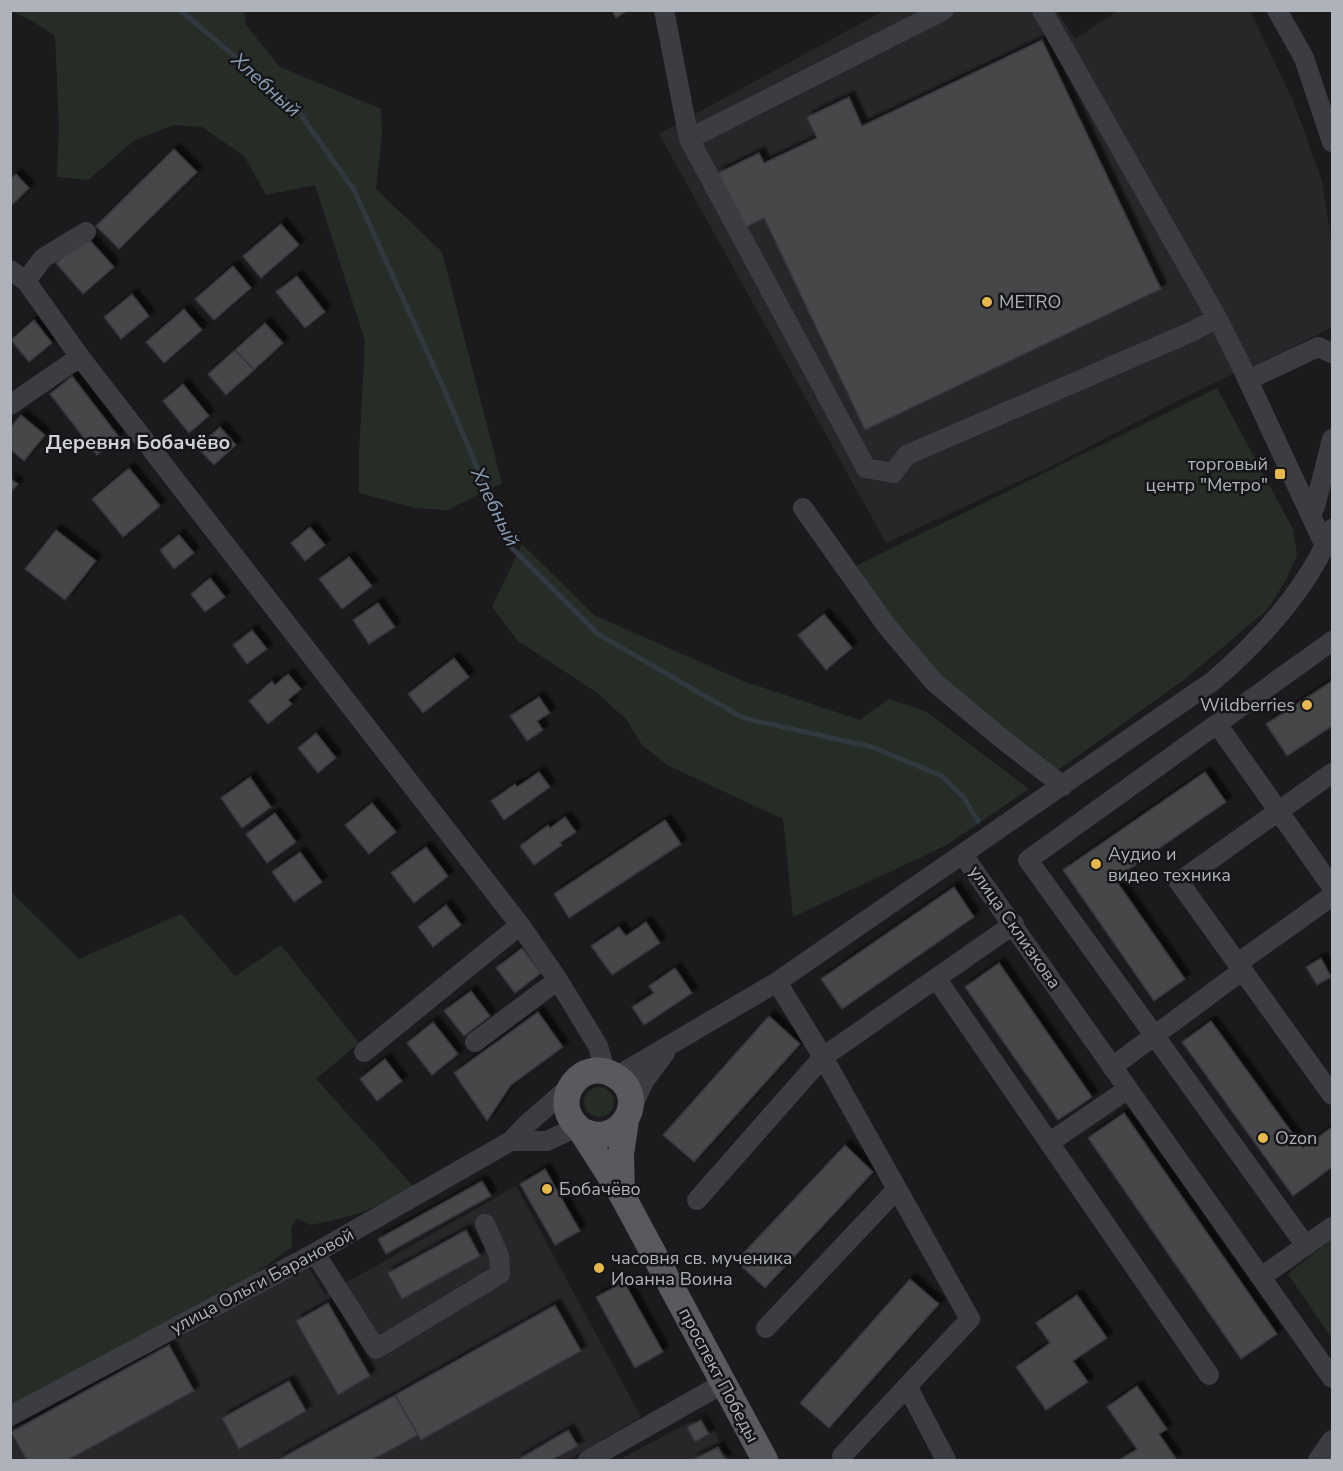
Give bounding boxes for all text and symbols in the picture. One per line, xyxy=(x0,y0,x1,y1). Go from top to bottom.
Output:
water label: Хлебный xyxy=(225,46,306,123)
place label: METRO xyxy=(999,290,1061,314)
marker: METRO xyxy=(980,295,994,309)
district label: Деревня Бобачёво xyxy=(46,429,230,456)
place label: торговый центр "Метро" xyxy=(1146,452,1268,497)
water label: Хлебный xyxy=(464,462,526,551)
marker: торговый центр "Метро" xyxy=(1273,467,1287,481)
place label: Wildberries xyxy=(1200,693,1295,717)
marker: Wildberries xyxy=(1300,698,1314,712)
place label: Аудио и видео техника xyxy=(1108,842,1231,887)
marker: Аудио и видео техника xyxy=(1089,857,1103,871)
street label: улица Склизкова xyxy=(963,861,1067,993)
place label: Ozon xyxy=(1275,1126,1317,1150)
marker: Ozon xyxy=(1256,1131,1270,1145)
place label: Бобачёво xyxy=(559,1177,641,1201)
marker: Бобачёво xyxy=(540,1182,554,1196)
street label: улица Ольги Барановой xyxy=(166,1222,358,1340)
place label: часовня св. мученика Иоанна Воина xyxy=(611,1246,792,1291)
marker: часовня св. мученика Иоанна Воина xyxy=(592,1261,606,1275)
street label: проспект Победы xyxy=(673,1303,765,1447)

